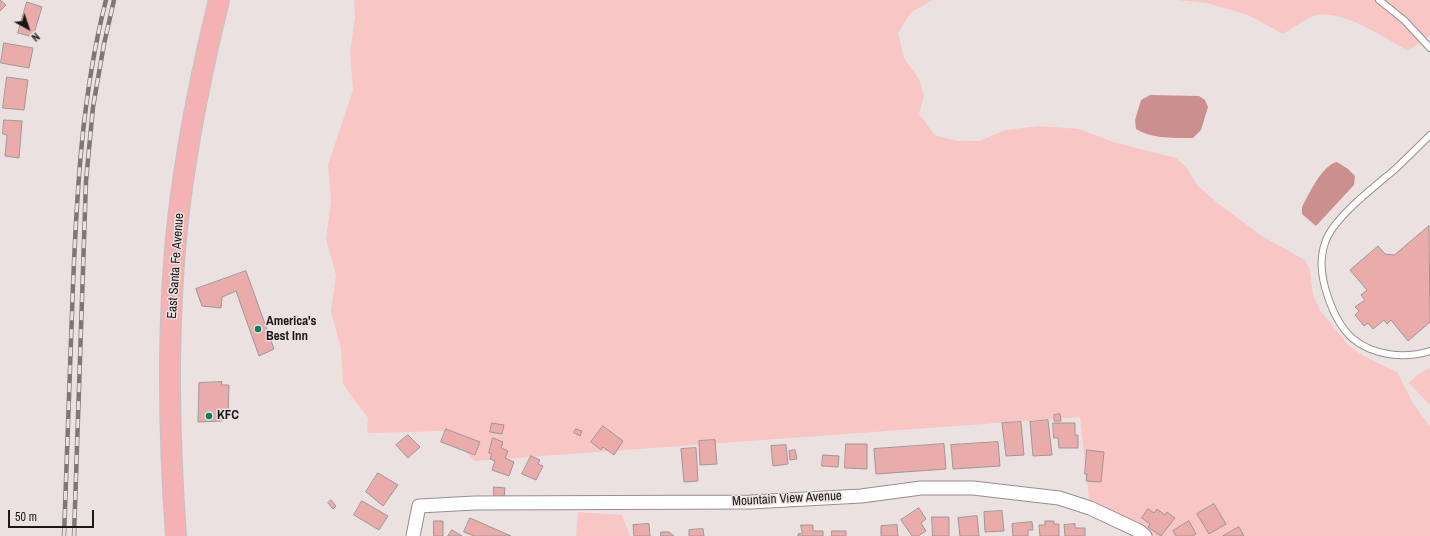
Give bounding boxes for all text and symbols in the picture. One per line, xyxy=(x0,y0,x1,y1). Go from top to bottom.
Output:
north arrow xyxy=(8,8,48,48)
text: N xyxy=(29,30,43,45)
street label: East Santa Fe Avenue xyxy=(165,213,187,319)
place label: America's Best Inn xyxy=(266,314,317,345)
marker: America's Best Inn xyxy=(253,324,263,334)
place label: KFC xyxy=(217,408,239,424)
marker: KFC xyxy=(204,411,214,421)
street label: Mountain View Avenue xyxy=(732,488,842,510)
scale bar xyxy=(10,502,96,528)
text: 50 m xyxy=(15,509,37,525)

